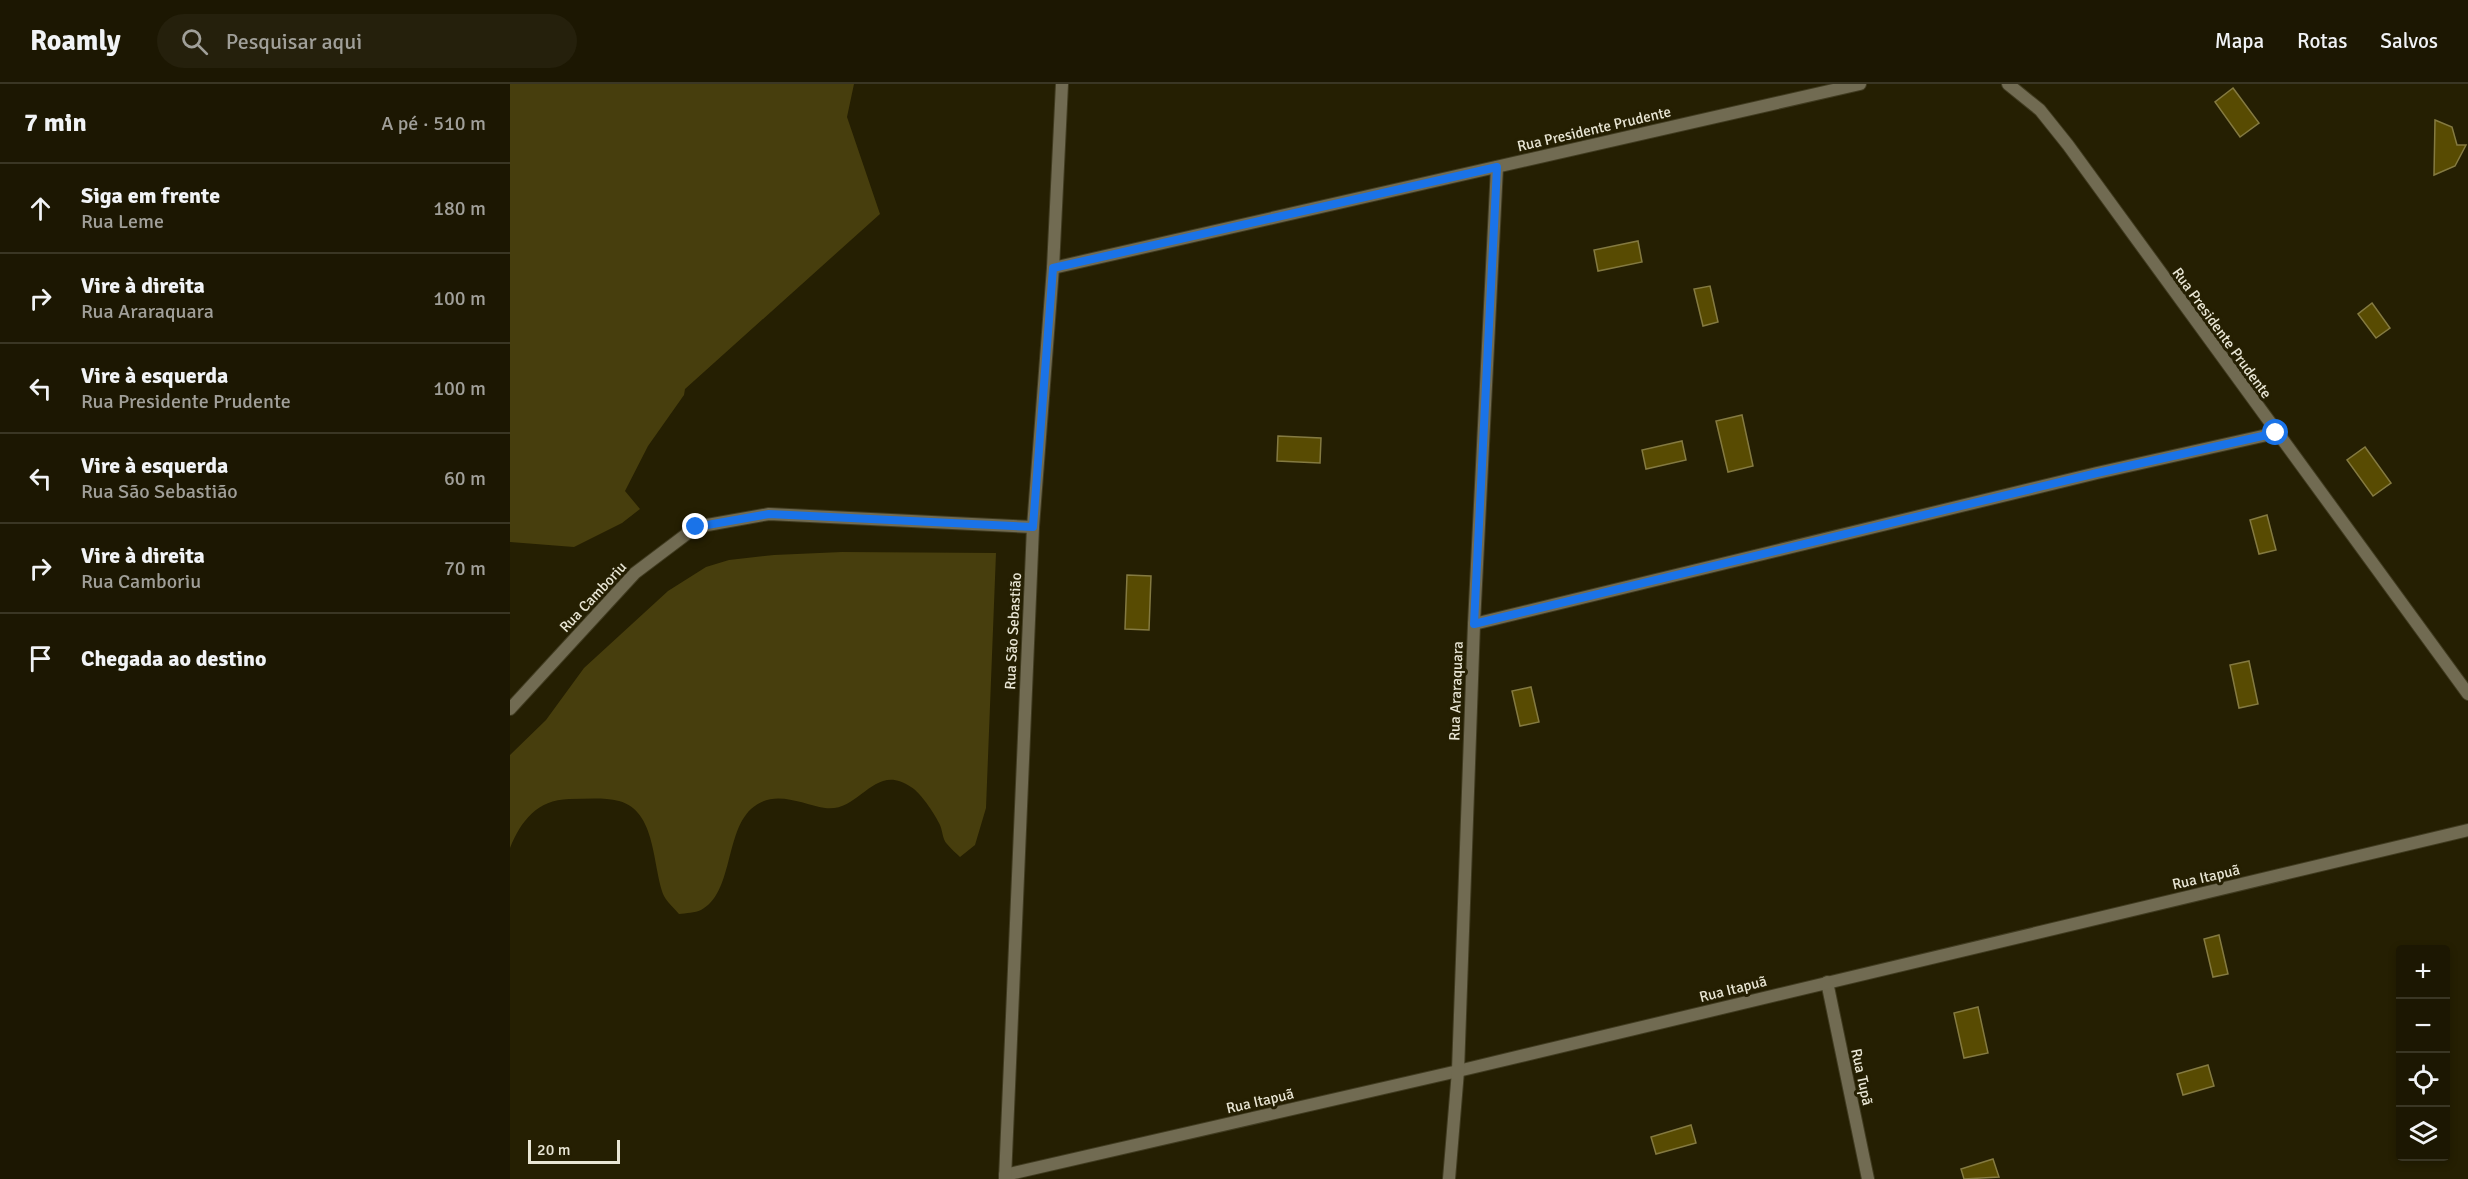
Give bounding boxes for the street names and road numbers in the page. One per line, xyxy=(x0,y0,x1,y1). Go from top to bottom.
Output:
street label: Rua Presidente Prudente xyxy=(1515,103,1673,155)
street label: Rua Presidente Prudente xyxy=(2168,264,2276,402)
street label: Rua Camboriu xyxy=(556,558,630,636)
street label: Rua São Sebastião xyxy=(1001,572,1025,690)
street label: Rua Araraquara xyxy=(1445,641,1467,741)
street label: Rua Itapuã xyxy=(2170,860,2242,894)
street label: Rua Itapuã xyxy=(1697,972,1769,1006)
street label: Rua Tupã xyxy=(1847,1047,1877,1107)
street label: Rua Itapuã xyxy=(1224,1084,1296,1118)

